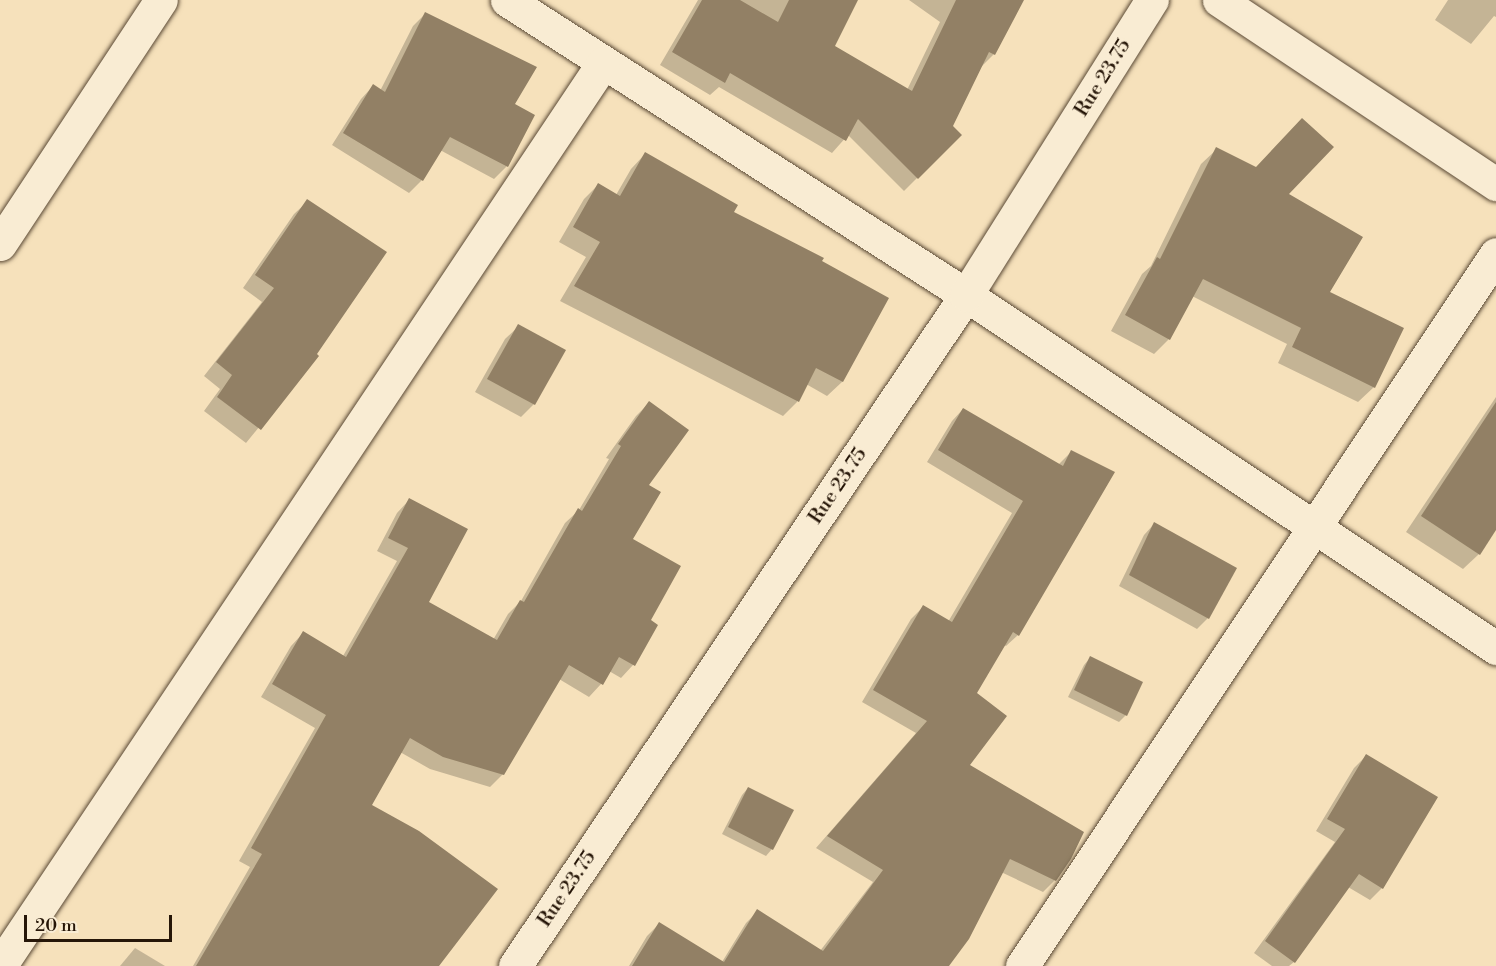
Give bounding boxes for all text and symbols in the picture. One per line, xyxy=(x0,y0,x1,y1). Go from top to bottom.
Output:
street label: Rue 23.75 xyxy=(1070,35,1136,121)
street label: Rue 23.75 xyxy=(804,443,872,529)
street label: Rue 23.75 xyxy=(533,846,601,932)
scale bar xyxy=(27,903,176,941)
text: 20 m xyxy=(35,914,77,937)

